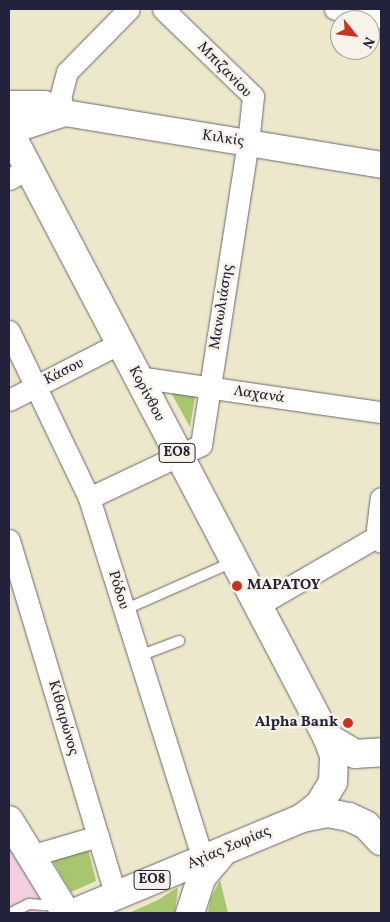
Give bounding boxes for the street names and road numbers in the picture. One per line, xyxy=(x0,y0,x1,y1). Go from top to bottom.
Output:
street label: Μπιζανίου xyxy=(193,38,255,102)
street label: Κιλκίς xyxy=(201,127,245,151)
street label: Μανωλιάσης xyxy=(206,263,238,351)
street label: Κάσου xyxy=(41,354,87,390)
street label: Κορίνθου xyxy=(124,363,168,425)
street label: Λαχανά xyxy=(232,383,286,407)
road number: ΕΟ8 xyxy=(158,442,196,464)
street label: Ρόδου xyxy=(104,569,132,611)
street label: Κιθαιρώνος xyxy=(44,678,82,758)
street label: Αγίας Σοφίας xyxy=(185,822,273,874)
road number: ΕΟ8 xyxy=(133,868,171,892)

